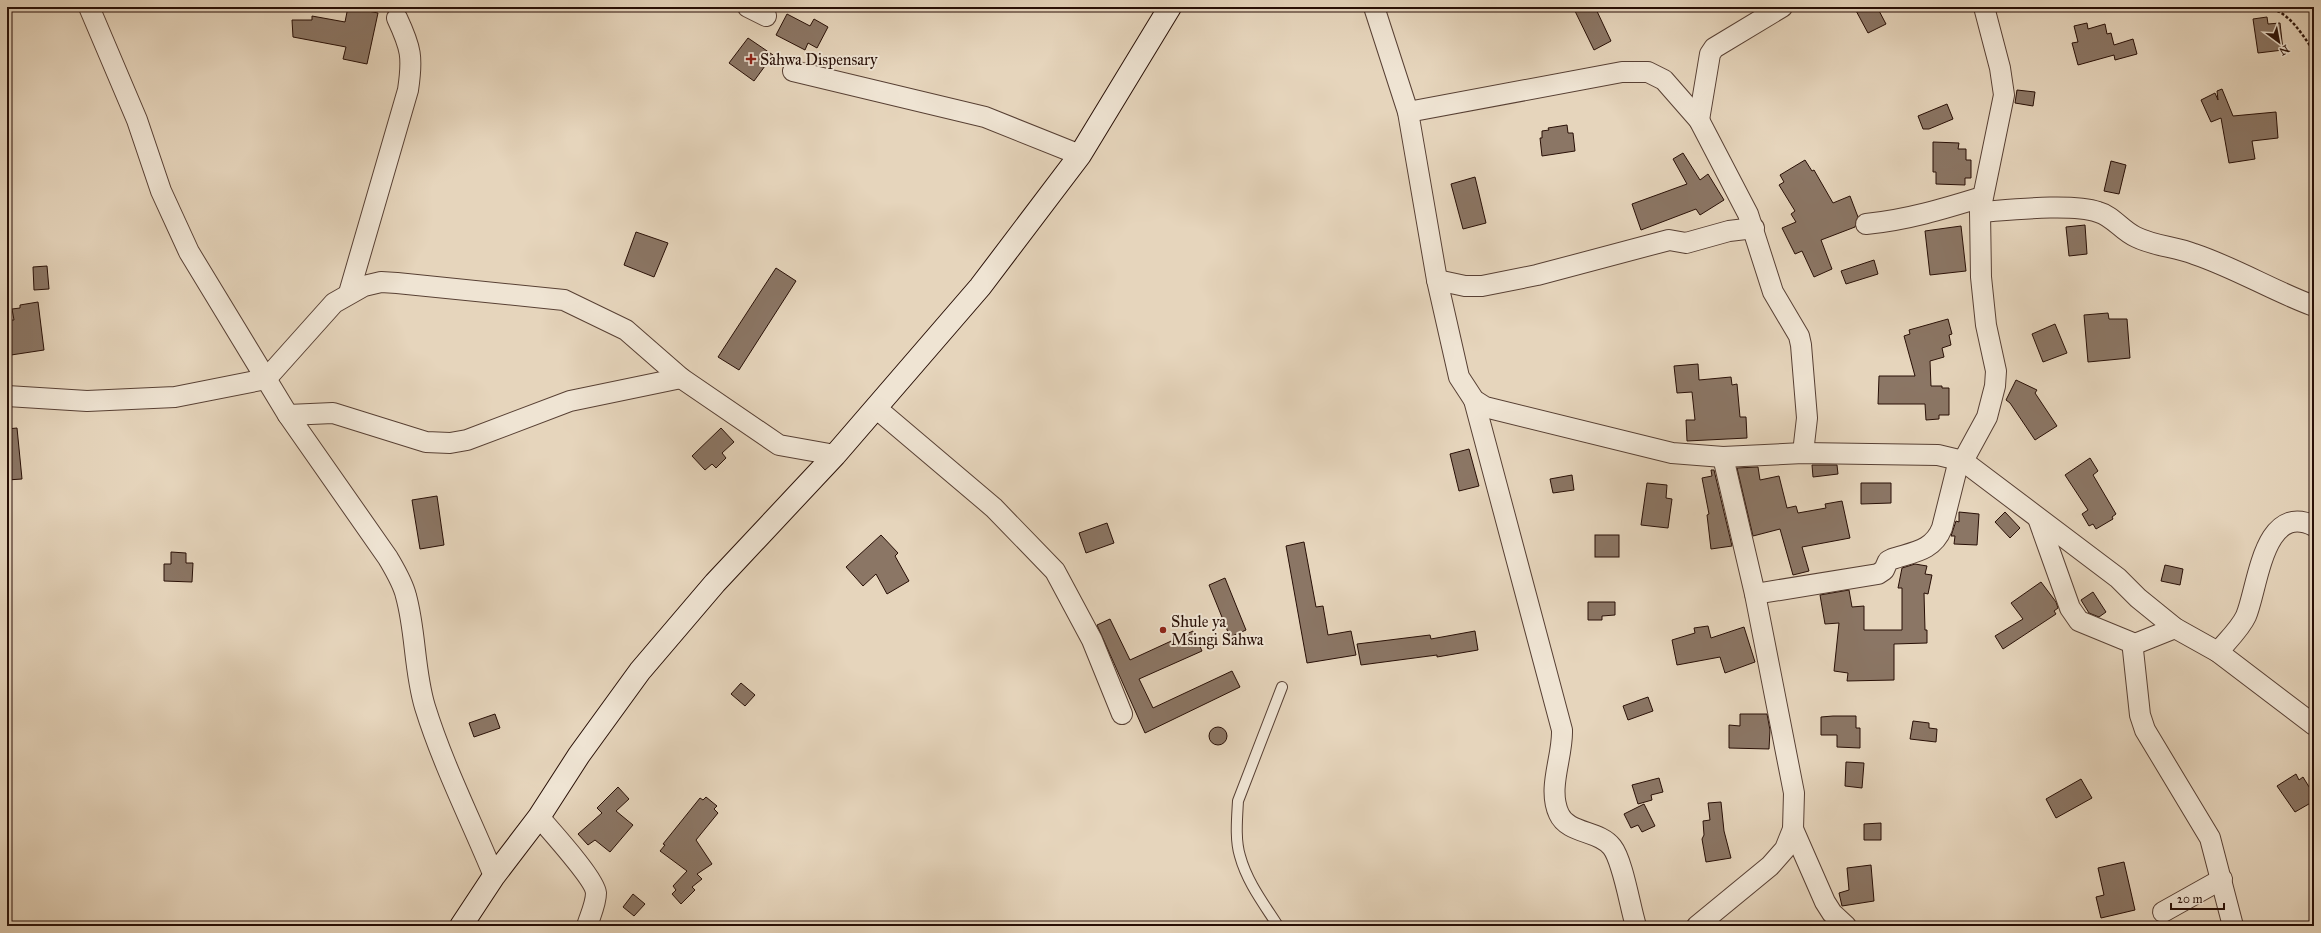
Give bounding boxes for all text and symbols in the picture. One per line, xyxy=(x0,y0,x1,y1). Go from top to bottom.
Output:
north arrow xyxy=(2259,22,2299,62)
text: N xyxy=(2276,42,2291,58)
place label: Sahwa Dispensary xyxy=(760,50,878,69)
marker: Sahwa Dispensary xyxy=(745,53,757,65)
place label: Shule ya Msingi Sahwa xyxy=(1171,612,1264,650)
marker: Shule ya Msingi Sahwa xyxy=(1158,625,1168,635)
scale bar xyxy=(2171,885,2224,911)
text: 20 m xyxy=(2177,892,2203,906)

